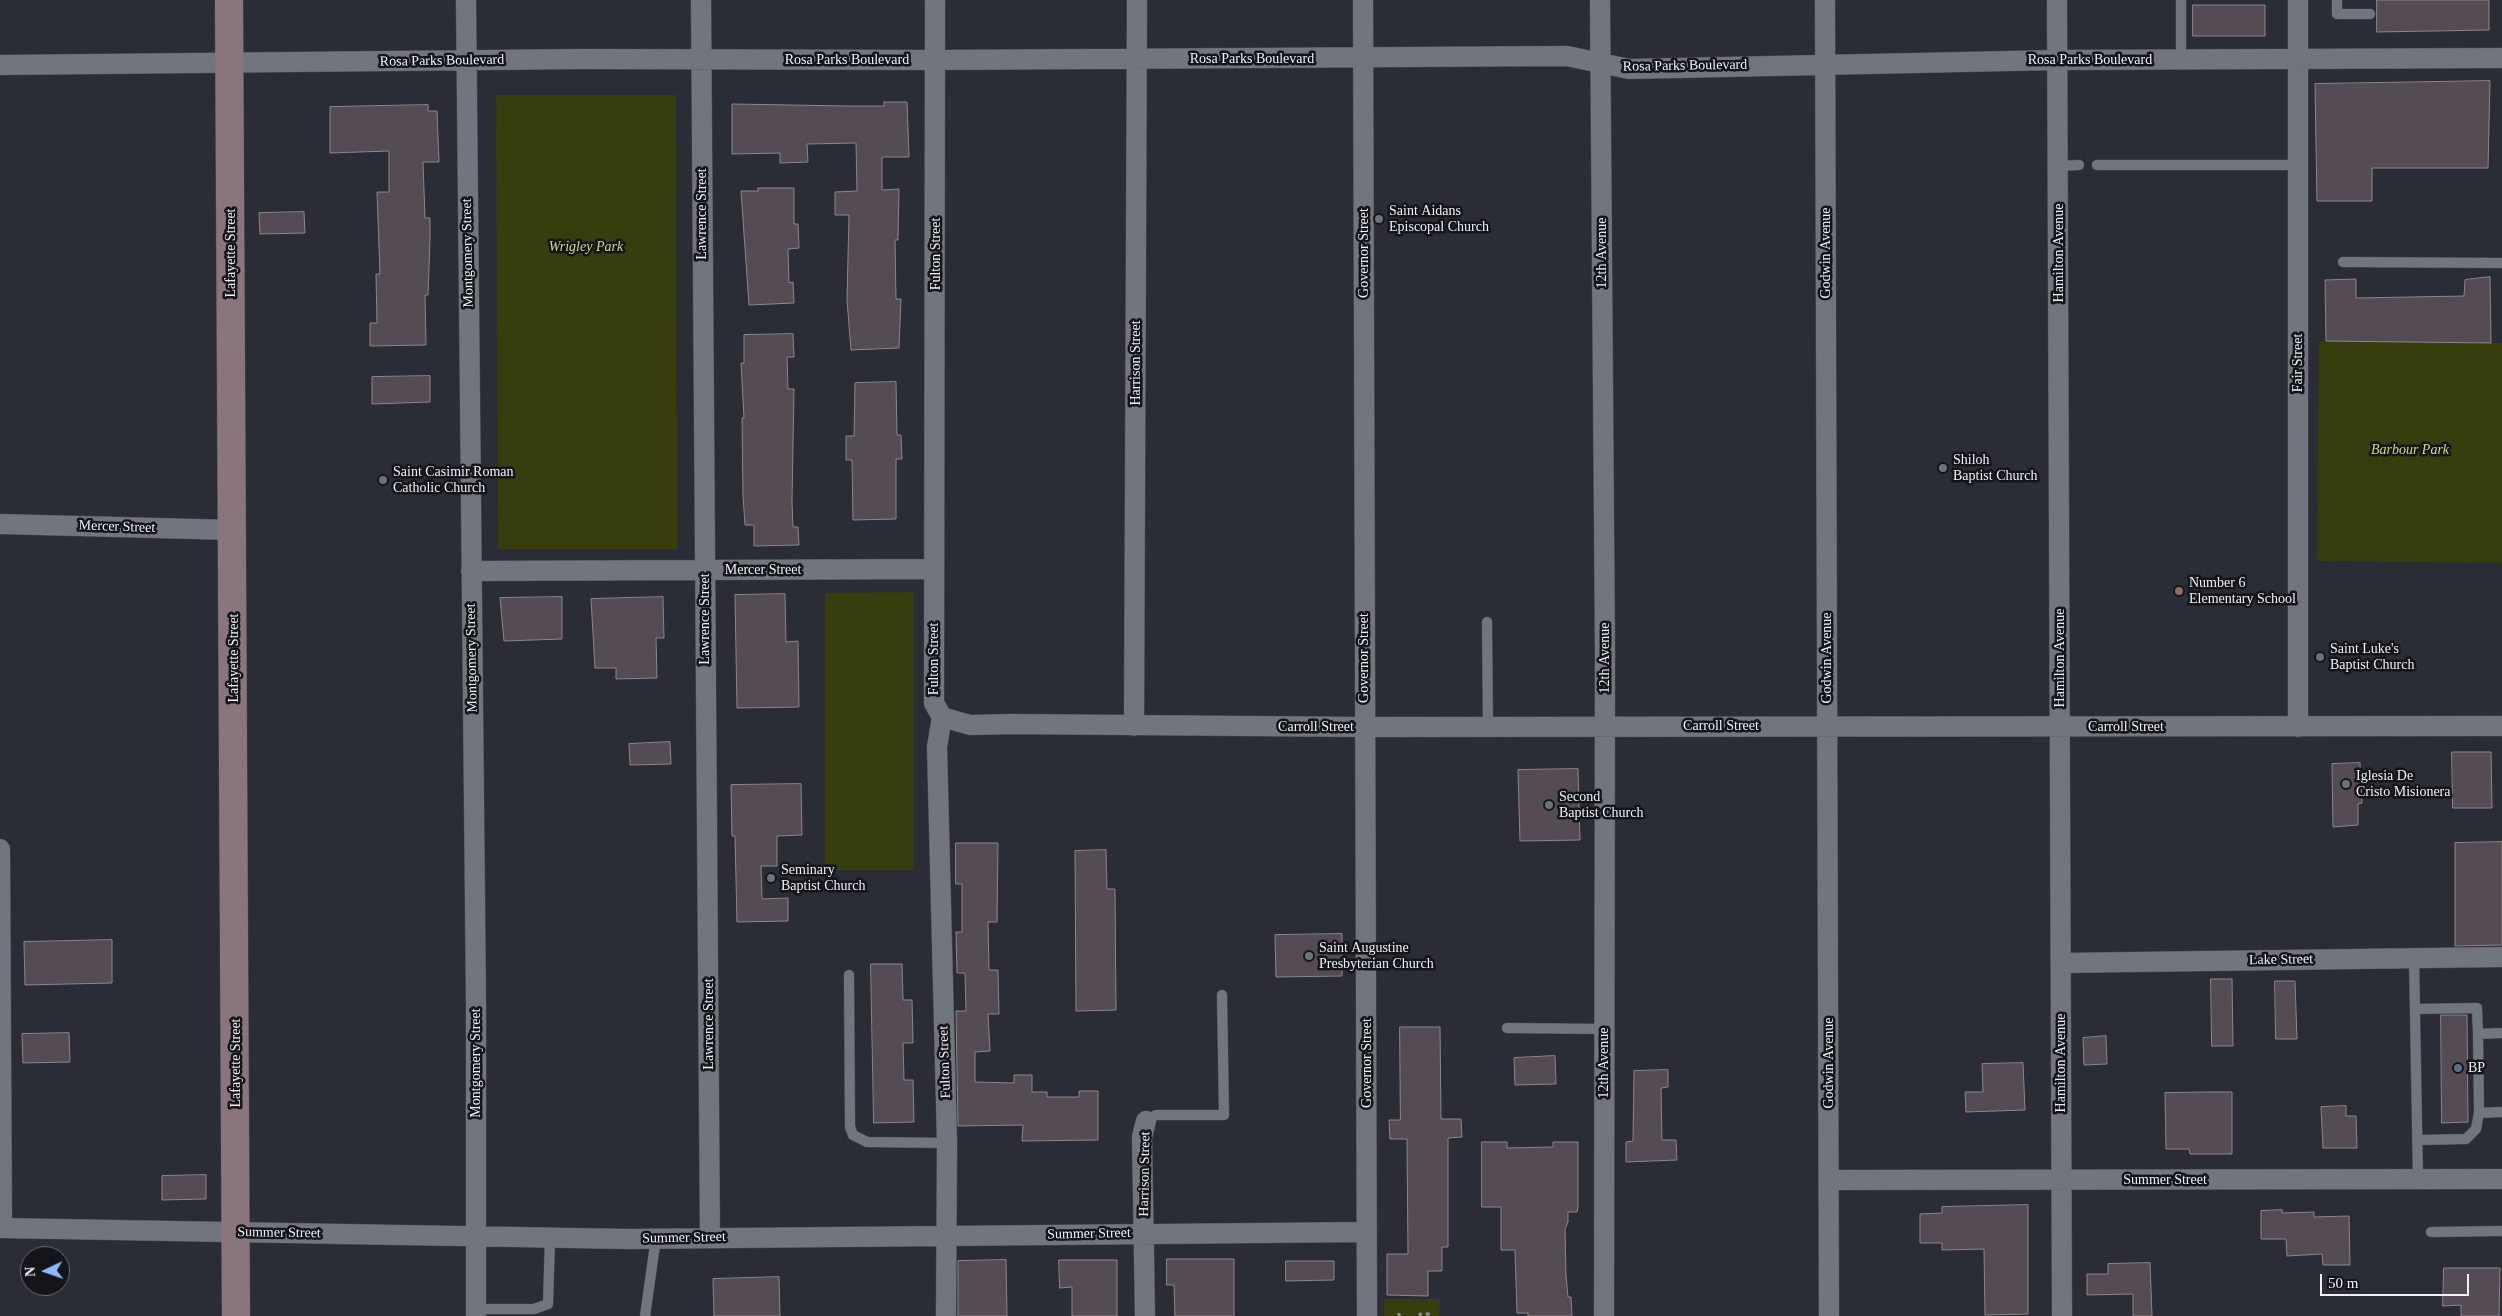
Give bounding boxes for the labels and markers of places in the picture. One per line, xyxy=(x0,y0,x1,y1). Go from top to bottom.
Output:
place label: Saint Aidans Episcopal Church xyxy=(1389,203,1489,236)
marker: Saint Aidans Episcopal Church xyxy=(1373,213,1385,225)
place label: Shiloh Baptist Church xyxy=(1953,452,2037,484)
marker: Shiloh Baptist Church xyxy=(1937,462,1949,474)
place label: Saint Casimir Roman Catholic Church xyxy=(393,464,514,497)
marker: Saint Casimir Roman Catholic Church xyxy=(377,474,389,486)
place label: Number 6 Elementary School xyxy=(2189,575,2296,608)
marker: Number 6 Elementary School xyxy=(2173,585,2185,597)
place label: Saint Luke's Baptist Church xyxy=(2330,641,2414,674)
marker: Saint Luke's Baptist Church xyxy=(2314,651,2326,663)
place label: Iglesia De Cristo Misionera xyxy=(2356,768,2450,800)
marker: Iglesia De Cristo Misionera xyxy=(2340,778,2352,790)
place label: Second Baptist Church xyxy=(1559,789,1643,822)
marker: Second Baptist Church xyxy=(1543,799,1555,811)
place label: Seminary Baptist Church xyxy=(781,862,865,894)
marker: Seminary Baptist Church xyxy=(765,872,777,884)
place label: Saint Augustine Presbyterian Church xyxy=(1319,940,1434,972)
marker: Saint Augustine Presbyterian Church xyxy=(1303,950,1315,962)
place label: BP xyxy=(2468,1060,2485,1076)
marker: BP xyxy=(2452,1062,2464,1074)

